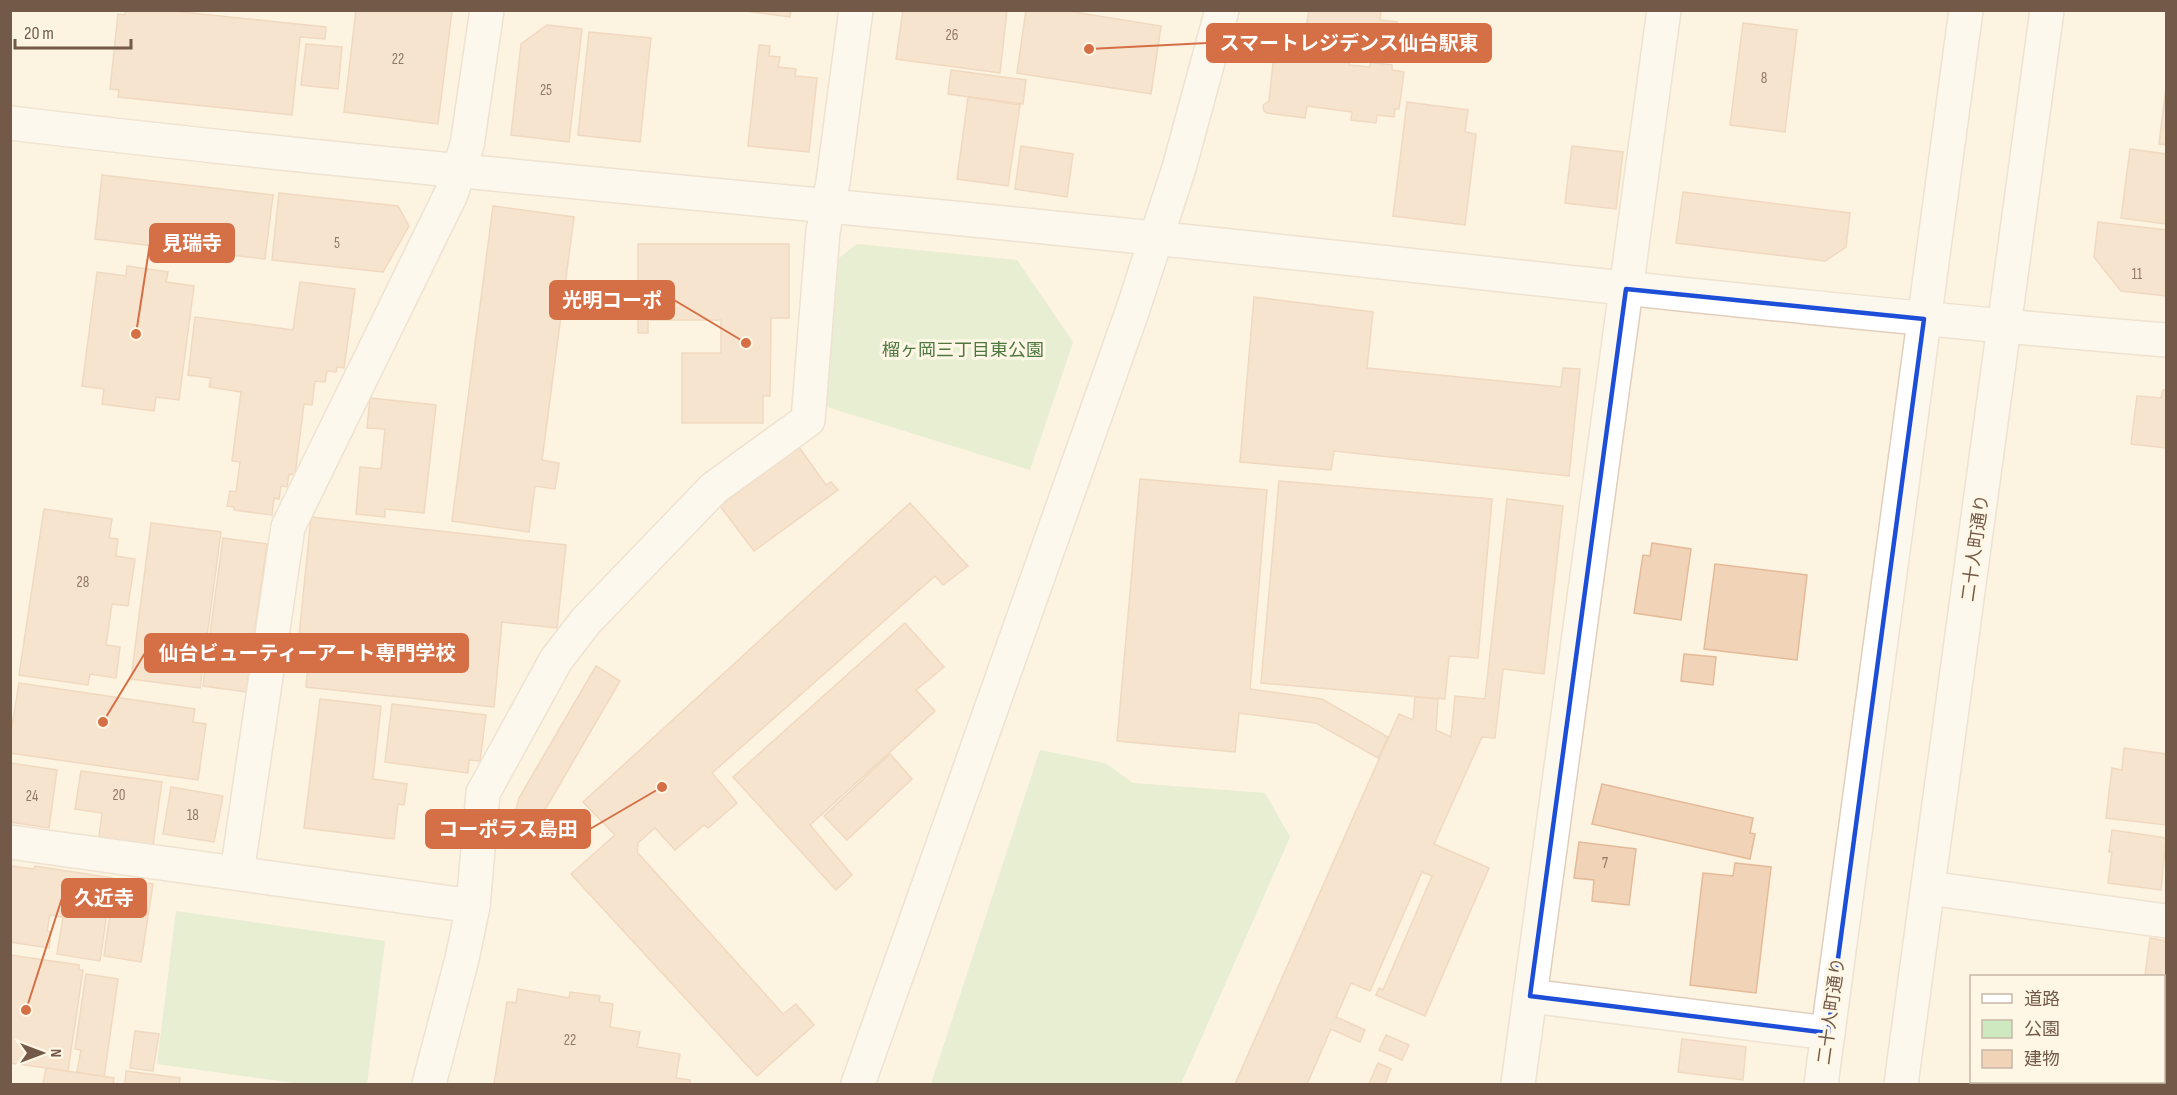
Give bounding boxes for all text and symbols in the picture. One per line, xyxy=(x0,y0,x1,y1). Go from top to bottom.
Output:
scale bar xyxy=(15,12,130,50)
text: 20 m xyxy=(24,23,54,44)
callout: スマートレジデンス仙台駅東 xyxy=(1207,24,1491,62)
house number: 26 xyxy=(946,26,958,45)
text: スマートレジデンス仙台駅東 xyxy=(1220,32,1479,56)
house number: 22 xyxy=(392,50,404,69)
house number: 8 xyxy=(1761,69,1767,88)
house number: 25 xyxy=(540,81,552,100)
callout: 見瑞寺 xyxy=(150,224,234,262)
text: 見瑞寺 xyxy=(162,232,222,256)
house number: 5 xyxy=(334,234,340,253)
house number: 11 xyxy=(2132,265,2143,284)
callout: 光明コーポ xyxy=(550,281,674,319)
text: 光明コーポ xyxy=(562,289,662,313)
park label: 榴ヶ岡三丁目東公園 xyxy=(882,340,1044,361)
street label: 二十人町通り xyxy=(1958,493,1993,603)
house number: 28 xyxy=(77,573,89,592)
callout: 仙台ビューティーアート専門学校 xyxy=(145,634,468,672)
text: 仙台ビューティーアート専門学校 xyxy=(159,642,455,666)
house number: 20 xyxy=(113,786,125,805)
house number: 24 xyxy=(26,787,38,806)
house number: 18 xyxy=(187,806,199,825)
callout: コーポラス島田 xyxy=(426,810,590,848)
text: コーポラス島田 xyxy=(438,818,578,842)
house number: 7 xyxy=(1602,854,1608,873)
callout: 久近寺 xyxy=(62,879,146,917)
text: 久近寺 xyxy=(74,887,134,911)
street label: 二十人町通り xyxy=(1814,956,1849,1066)
legend xyxy=(1970,975,2165,1083)
text: 道路 xyxy=(2024,989,2060,1010)
text: 公園 xyxy=(2024,1019,2060,1040)
north arrow xyxy=(12,1023,72,1083)
house number: 22 xyxy=(564,1031,576,1050)
text: N xyxy=(46,1049,65,1057)
text: 建物 xyxy=(2024,1049,2060,1070)

